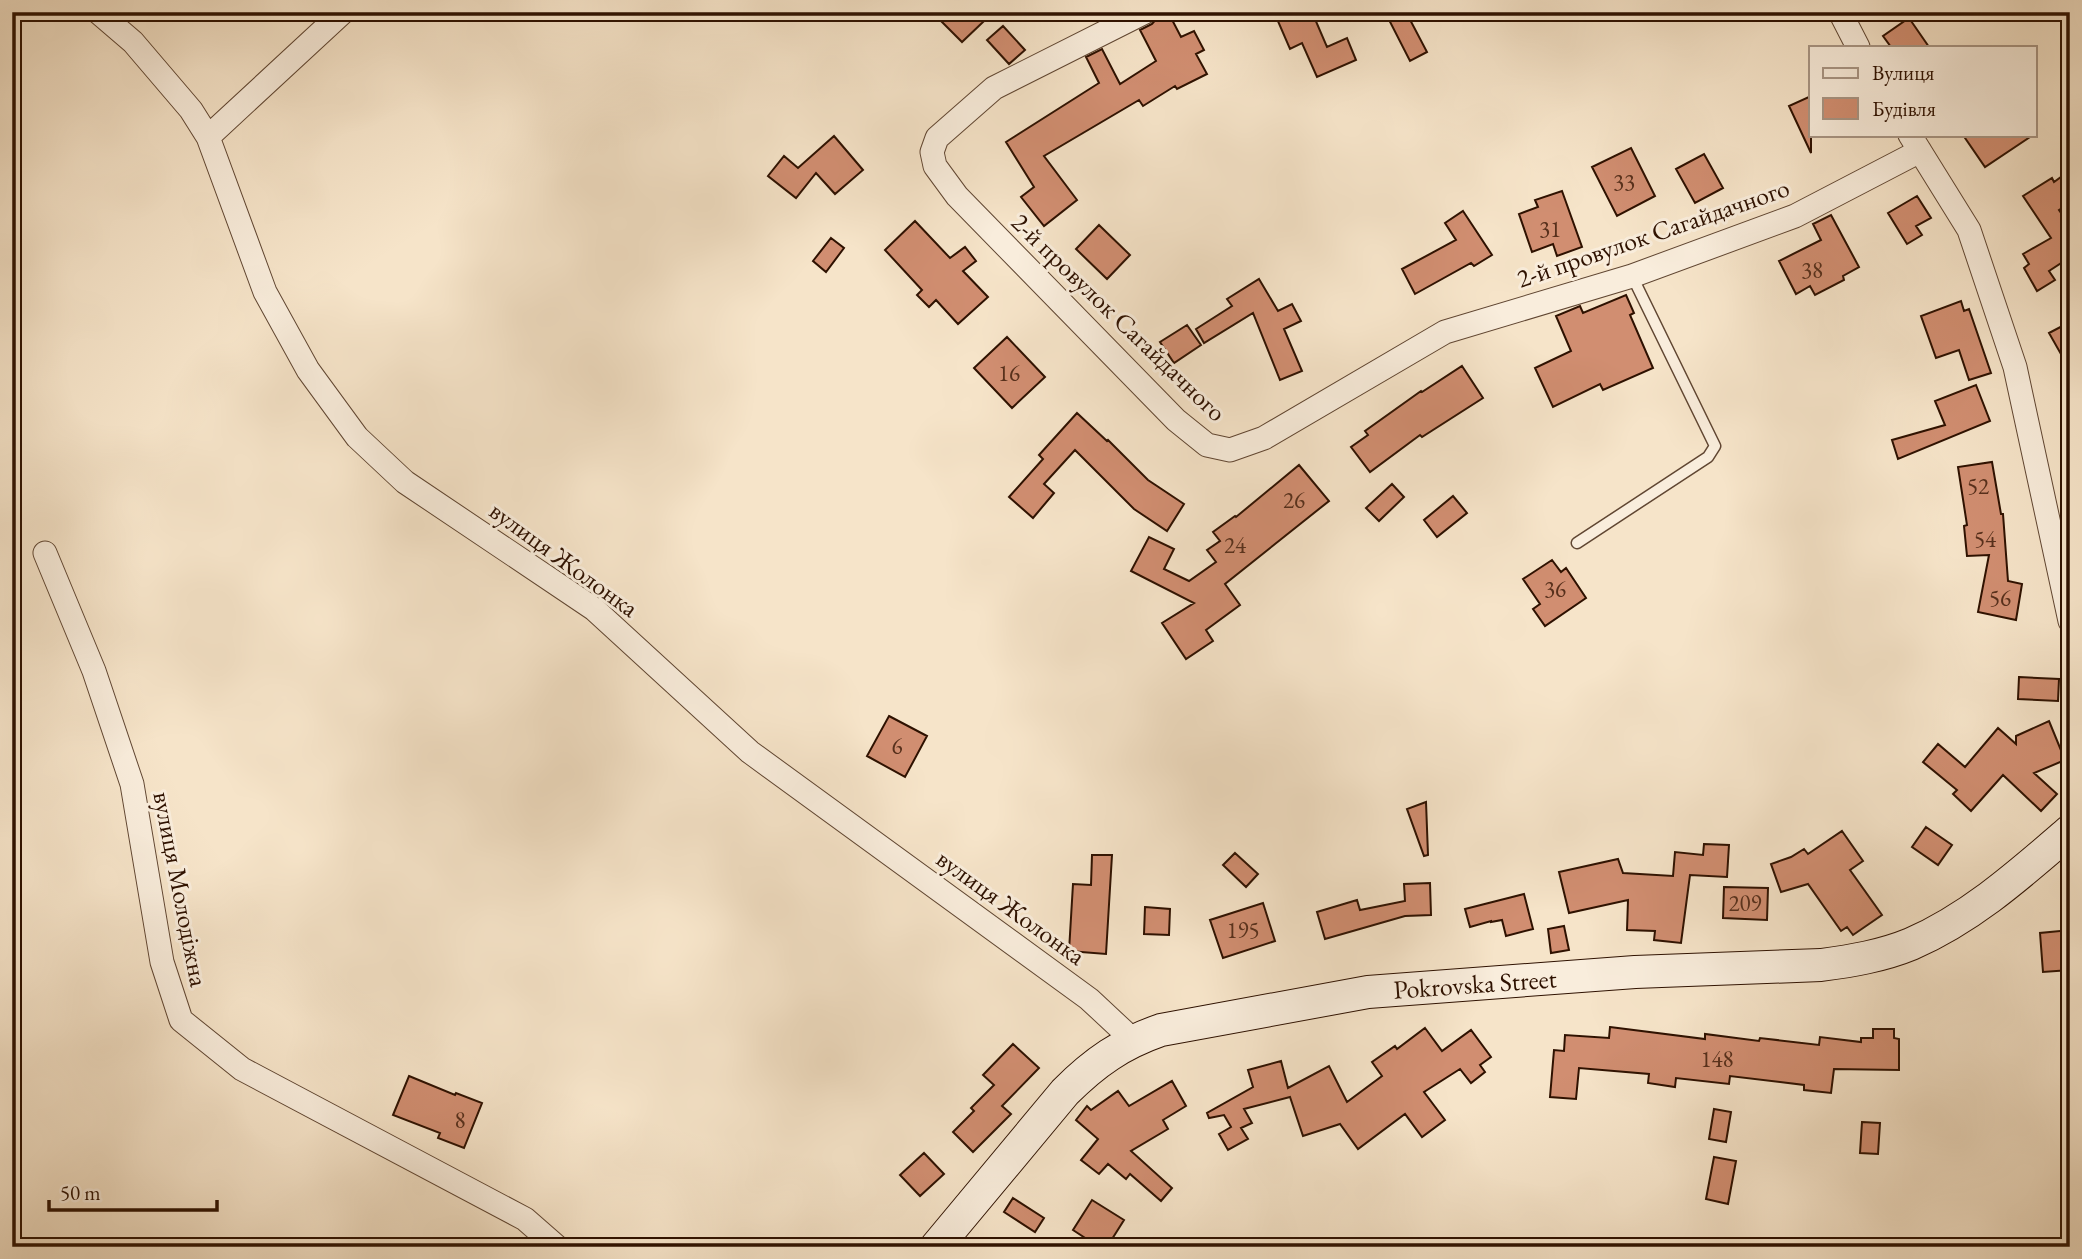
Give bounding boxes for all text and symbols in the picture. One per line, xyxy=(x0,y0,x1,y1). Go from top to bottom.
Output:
legend xyxy=(1809,46,2036,136)
text: Вулиця xyxy=(1872,59,1934,86)
text: Будівля xyxy=(1872,95,1936,122)
house number: 33 xyxy=(1613,167,1635,197)
street label: 2-й провулок Сагайдачного xyxy=(1512,170,1794,296)
street label: 2-й провулок Сагайдачного xyxy=(1004,205,1234,429)
house number: 31 xyxy=(1539,214,1561,244)
house number: 38 xyxy=(1801,255,1823,285)
house number: 16 xyxy=(998,358,1020,388)
house number: 52 xyxy=(1967,471,1989,501)
house number: 26 xyxy=(1283,485,1305,515)
street label: вулиця Жолонка xyxy=(483,493,646,625)
house number: 54 xyxy=(1974,524,1997,554)
house number: 24 xyxy=(1224,530,1247,560)
house number: 36 xyxy=(1544,574,1566,604)
house number: 56 xyxy=(1989,583,2011,613)
house number: 6 xyxy=(891,731,903,761)
street label: вулиця Молодіжна xyxy=(145,789,217,990)
street label: вулиця Жолонка xyxy=(930,841,1093,973)
house number: 209 xyxy=(1728,888,1762,918)
house number: 195 xyxy=(1226,915,1260,945)
street label: Pokrovska Street xyxy=(1392,961,1558,1007)
house number: 148 xyxy=(1700,1044,1734,1074)
house number: 8 xyxy=(454,1105,466,1135)
scale bar xyxy=(49,1168,217,1212)
text: 50 m xyxy=(60,1179,101,1206)

